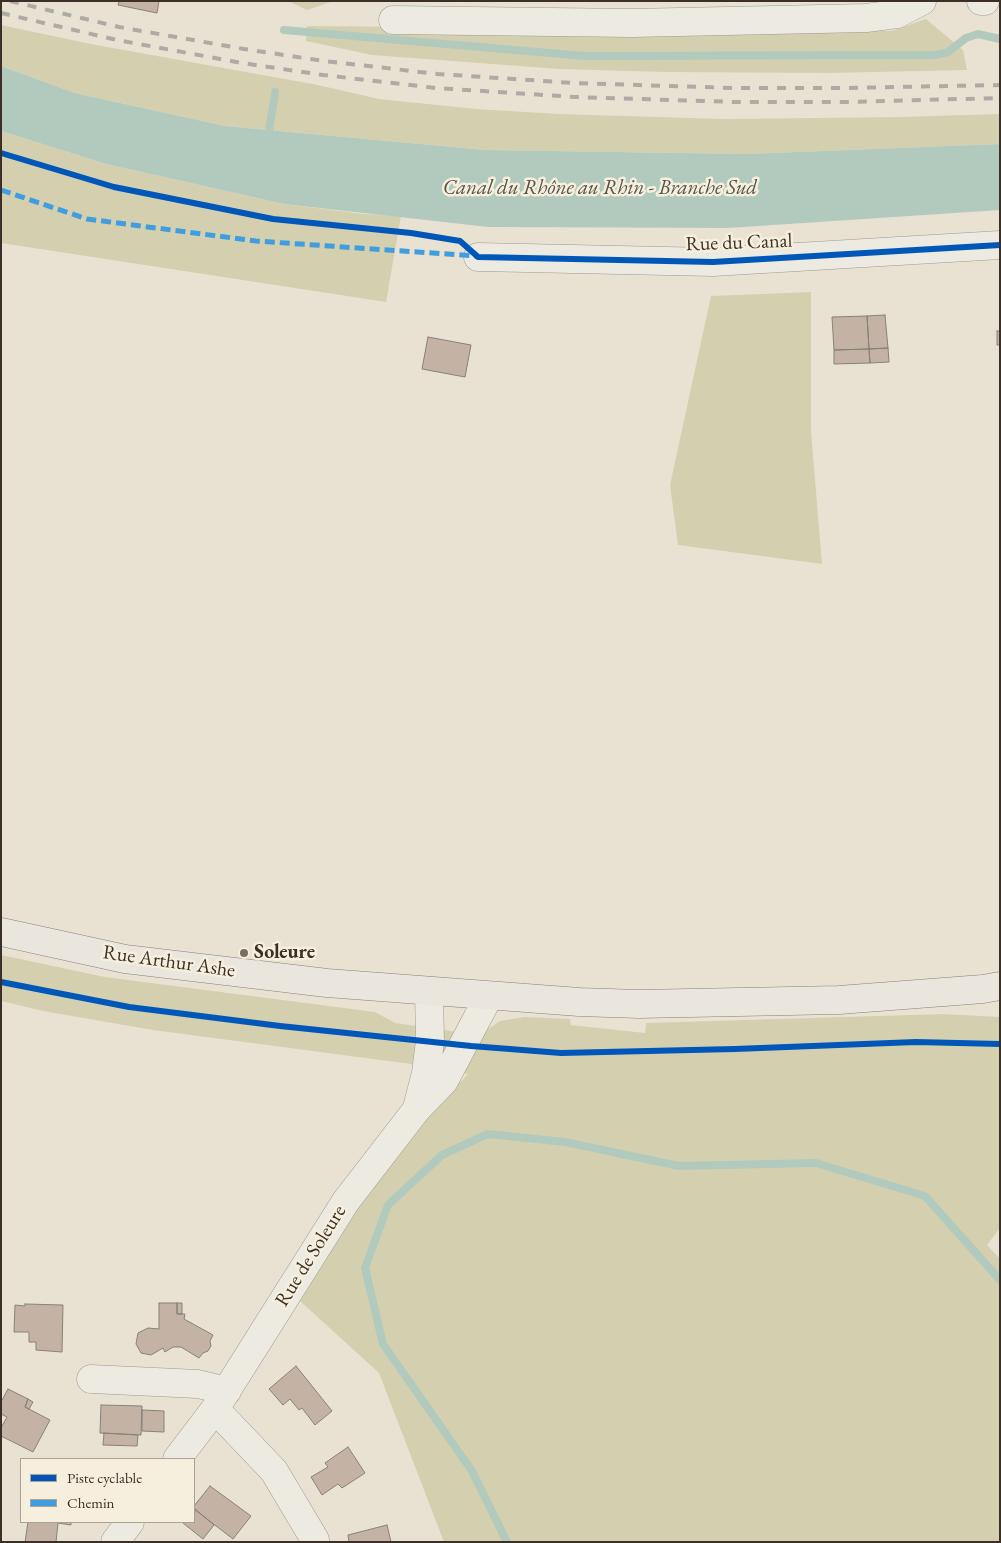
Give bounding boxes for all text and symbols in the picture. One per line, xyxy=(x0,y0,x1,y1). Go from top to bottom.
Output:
water label: Canal du Rhône au Rhin - Branche Sud xyxy=(443,175,757,201)
street label: Rue du Canal xyxy=(685,229,793,257)
street label: Rue Arthur Ashe xyxy=(101,941,237,983)
place label: Soleure xyxy=(254,941,315,965)
marker: Soleure xyxy=(238,947,250,959)
street label: Rue de Soleure xyxy=(270,1201,352,1311)
legend xyxy=(20,1458,195,1523)
text: Piste cyclable xyxy=(67,1468,142,1487)
text: Chemin xyxy=(67,1493,115,1512)

